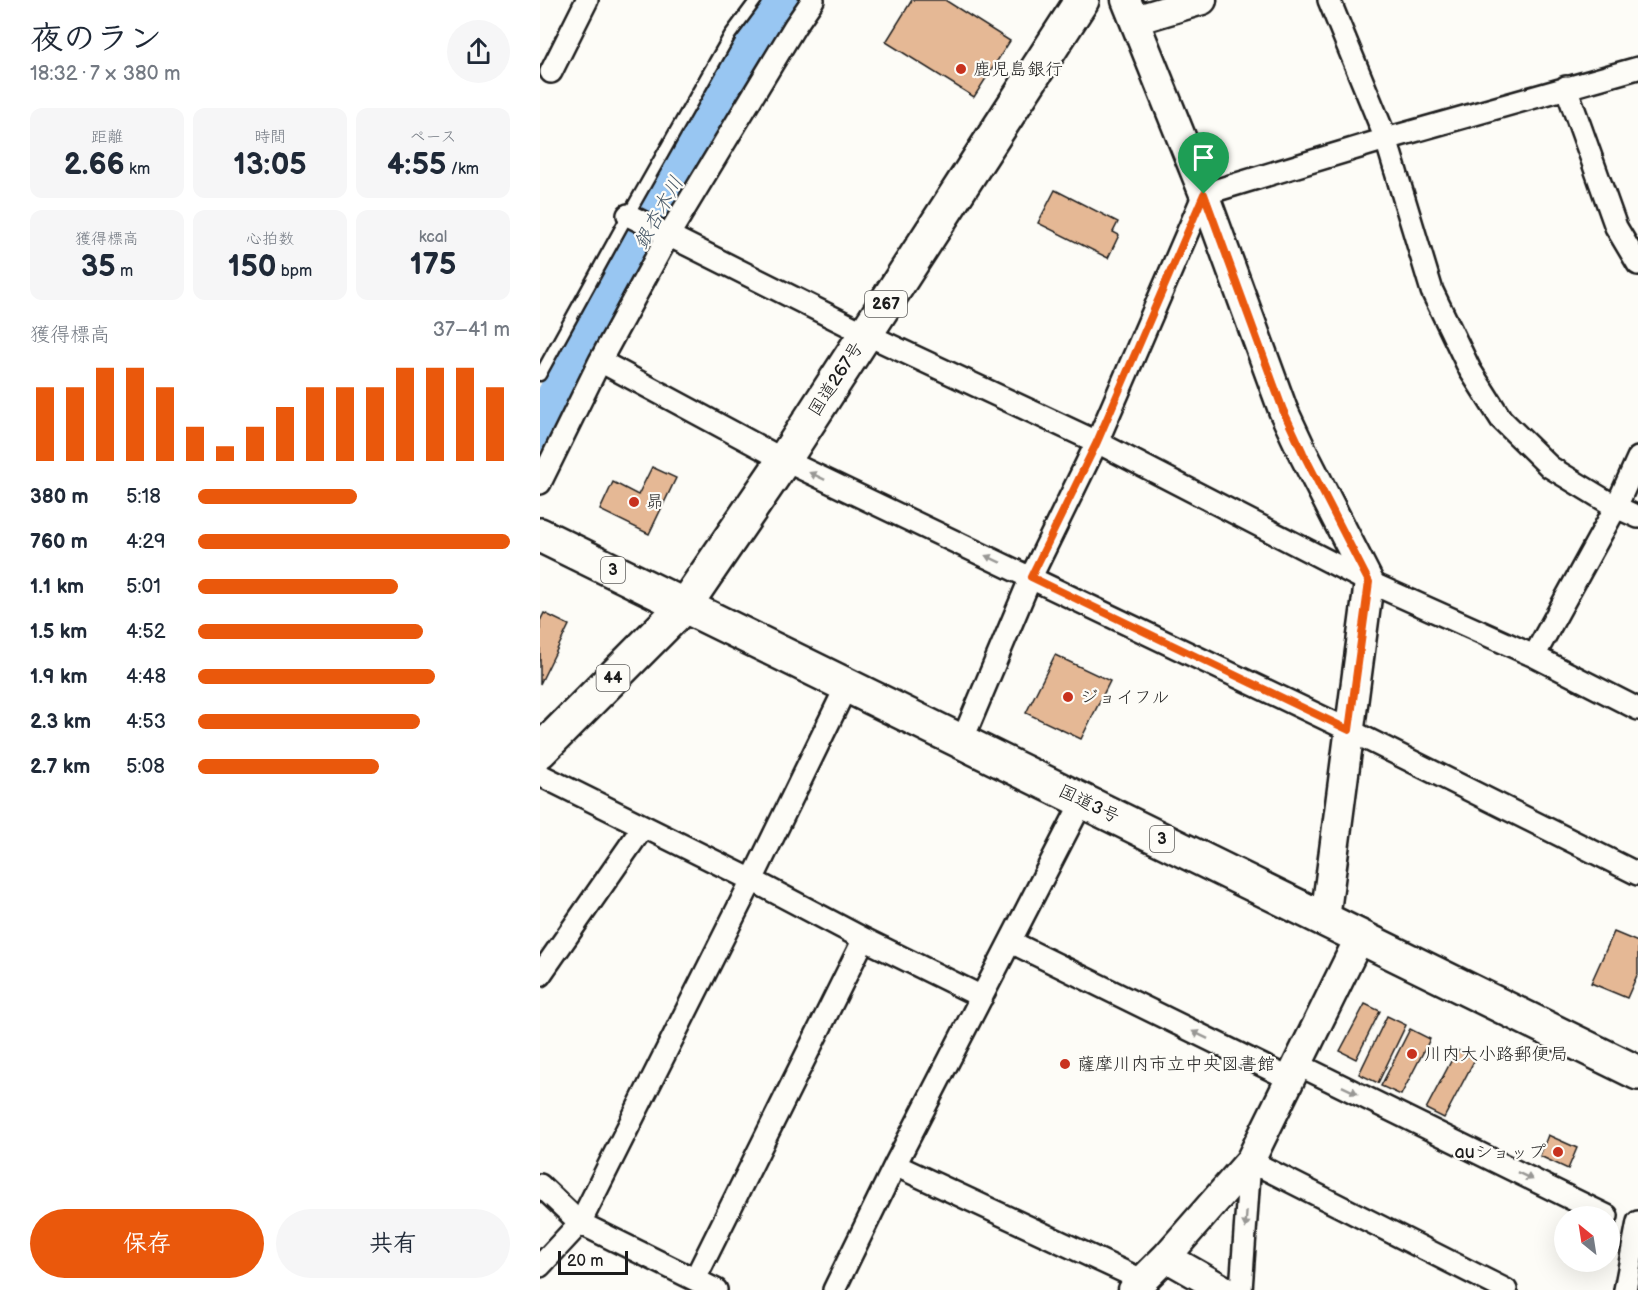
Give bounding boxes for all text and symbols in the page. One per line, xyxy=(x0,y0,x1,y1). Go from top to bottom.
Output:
text: 夜のラン xyxy=(30,19,162,59)
button: share xyxy=(447,20,510,83)
place label: 鹿児島銀行 xyxy=(973,59,1063,80)
text: 18:32 · 7 × 380 m xyxy=(30,62,180,86)
marker: 鹿児島銀行 xyxy=(954,62,968,76)
text: 距離 xyxy=(91,128,123,147)
text: 時間 xyxy=(254,128,286,147)
text: ペース xyxy=(409,128,457,147)
pin xyxy=(1178,132,1229,194)
icon: arrive xyxy=(1187,141,1220,174)
text: 2.66 xyxy=(64,147,125,183)
text: 13:05 xyxy=(233,147,307,183)
text: 4:55 xyxy=(387,147,446,183)
text: km xyxy=(125,160,150,179)
text: /km xyxy=(446,160,479,179)
water label: 銀杏木川 xyxy=(629,172,689,254)
text: kcal xyxy=(419,228,447,247)
text: 獲得標高 xyxy=(75,230,139,249)
text: 心拍数 xyxy=(246,230,294,249)
text: 175 xyxy=(410,247,456,283)
text: 35 xyxy=(81,249,116,285)
text: 150 xyxy=(228,249,276,285)
text: m xyxy=(116,262,133,281)
text: bpm xyxy=(276,262,312,281)
road number: 267 xyxy=(865,291,907,317)
text: 37–41 m xyxy=(433,318,510,342)
text: 獲得標高 xyxy=(30,323,110,347)
street label: 国道267号 xyxy=(804,338,868,420)
one-way arrow xyxy=(808,471,825,480)
text: 380 m xyxy=(30,485,89,509)
text: 5:18 xyxy=(126,485,161,509)
place label: 昴 xyxy=(646,492,664,513)
marker: 昴 xyxy=(627,495,641,509)
text: 760 m xyxy=(30,530,88,554)
text: 4:29 xyxy=(126,530,166,554)
one-way arrow xyxy=(985,555,1002,564)
road number: 3 xyxy=(601,557,625,583)
text: 1.1 km xyxy=(30,575,84,599)
text: 5:01 xyxy=(126,575,161,599)
text: 1.5 km xyxy=(30,620,87,644)
text: 4:52 xyxy=(126,620,166,644)
text: 1.9 km xyxy=(30,665,87,689)
text: 4:48 xyxy=(126,665,166,689)
road number: 44 xyxy=(596,665,630,691)
place label: ジョイフル xyxy=(1080,687,1169,708)
marker: ジョイフル xyxy=(1061,690,1075,704)
text: 2.3 km xyxy=(30,710,91,734)
text: 4:53 xyxy=(126,710,166,734)
text: 2.7 km xyxy=(30,755,90,779)
text: 5:08 xyxy=(126,755,165,779)
street label: 国道3号 xyxy=(1055,780,1123,828)
road number: 3 xyxy=(1150,826,1174,852)
one-way arrow xyxy=(1191,1030,1208,1040)
place label: 川内大小路郵便局 xyxy=(1424,1044,1568,1065)
marker: 川内大小路郵便局 xyxy=(1405,1047,1419,1061)
place label: 薩摩川内市立中央図書館 xyxy=(1077,1054,1275,1075)
marker: 薩摩川内市立中央図書館 xyxy=(1058,1057,1072,1071)
one-way arrow xyxy=(1341,1084,1359,1094)
place label: auショップ xyxy=(1455,1142,1546,1163)
marker: auショップ xyxy=(1551,1145,1565,1159)
one-way arrow xyxy=(1516,1171,1533,1181)
north arrow xyxy=(1554,1206,1620,1272)
map controls xyxy=(1554,1206,1620,1272)
button: 保存 xyxy=(30,1209,264,1278)
button: 共有 xyxy=(276,1209,510,1278)
one-way arrow xyxy=(1241,1210,1251,1229)
scale bar xyxy=(558,1248,628,1276)
text: 20 m xyxy=(567,1252,603,1271)

